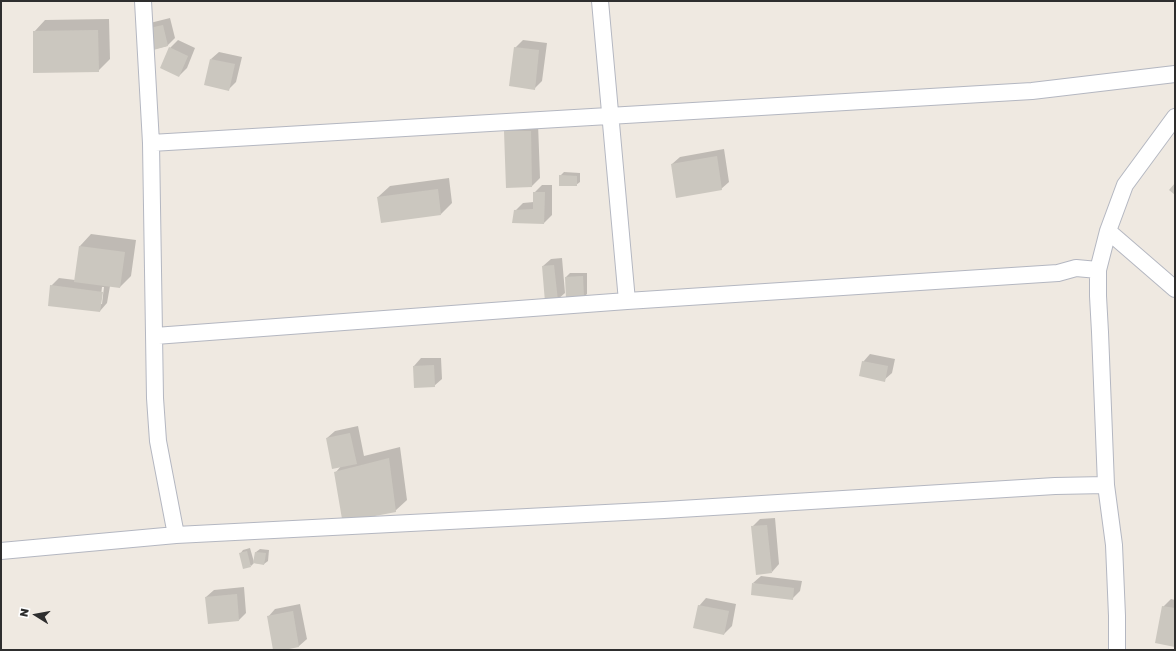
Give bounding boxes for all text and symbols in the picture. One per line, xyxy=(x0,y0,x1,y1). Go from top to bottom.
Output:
north arrow xyxy=(16,595,56,635)
text: N xyxy=(17,607,31,618)

